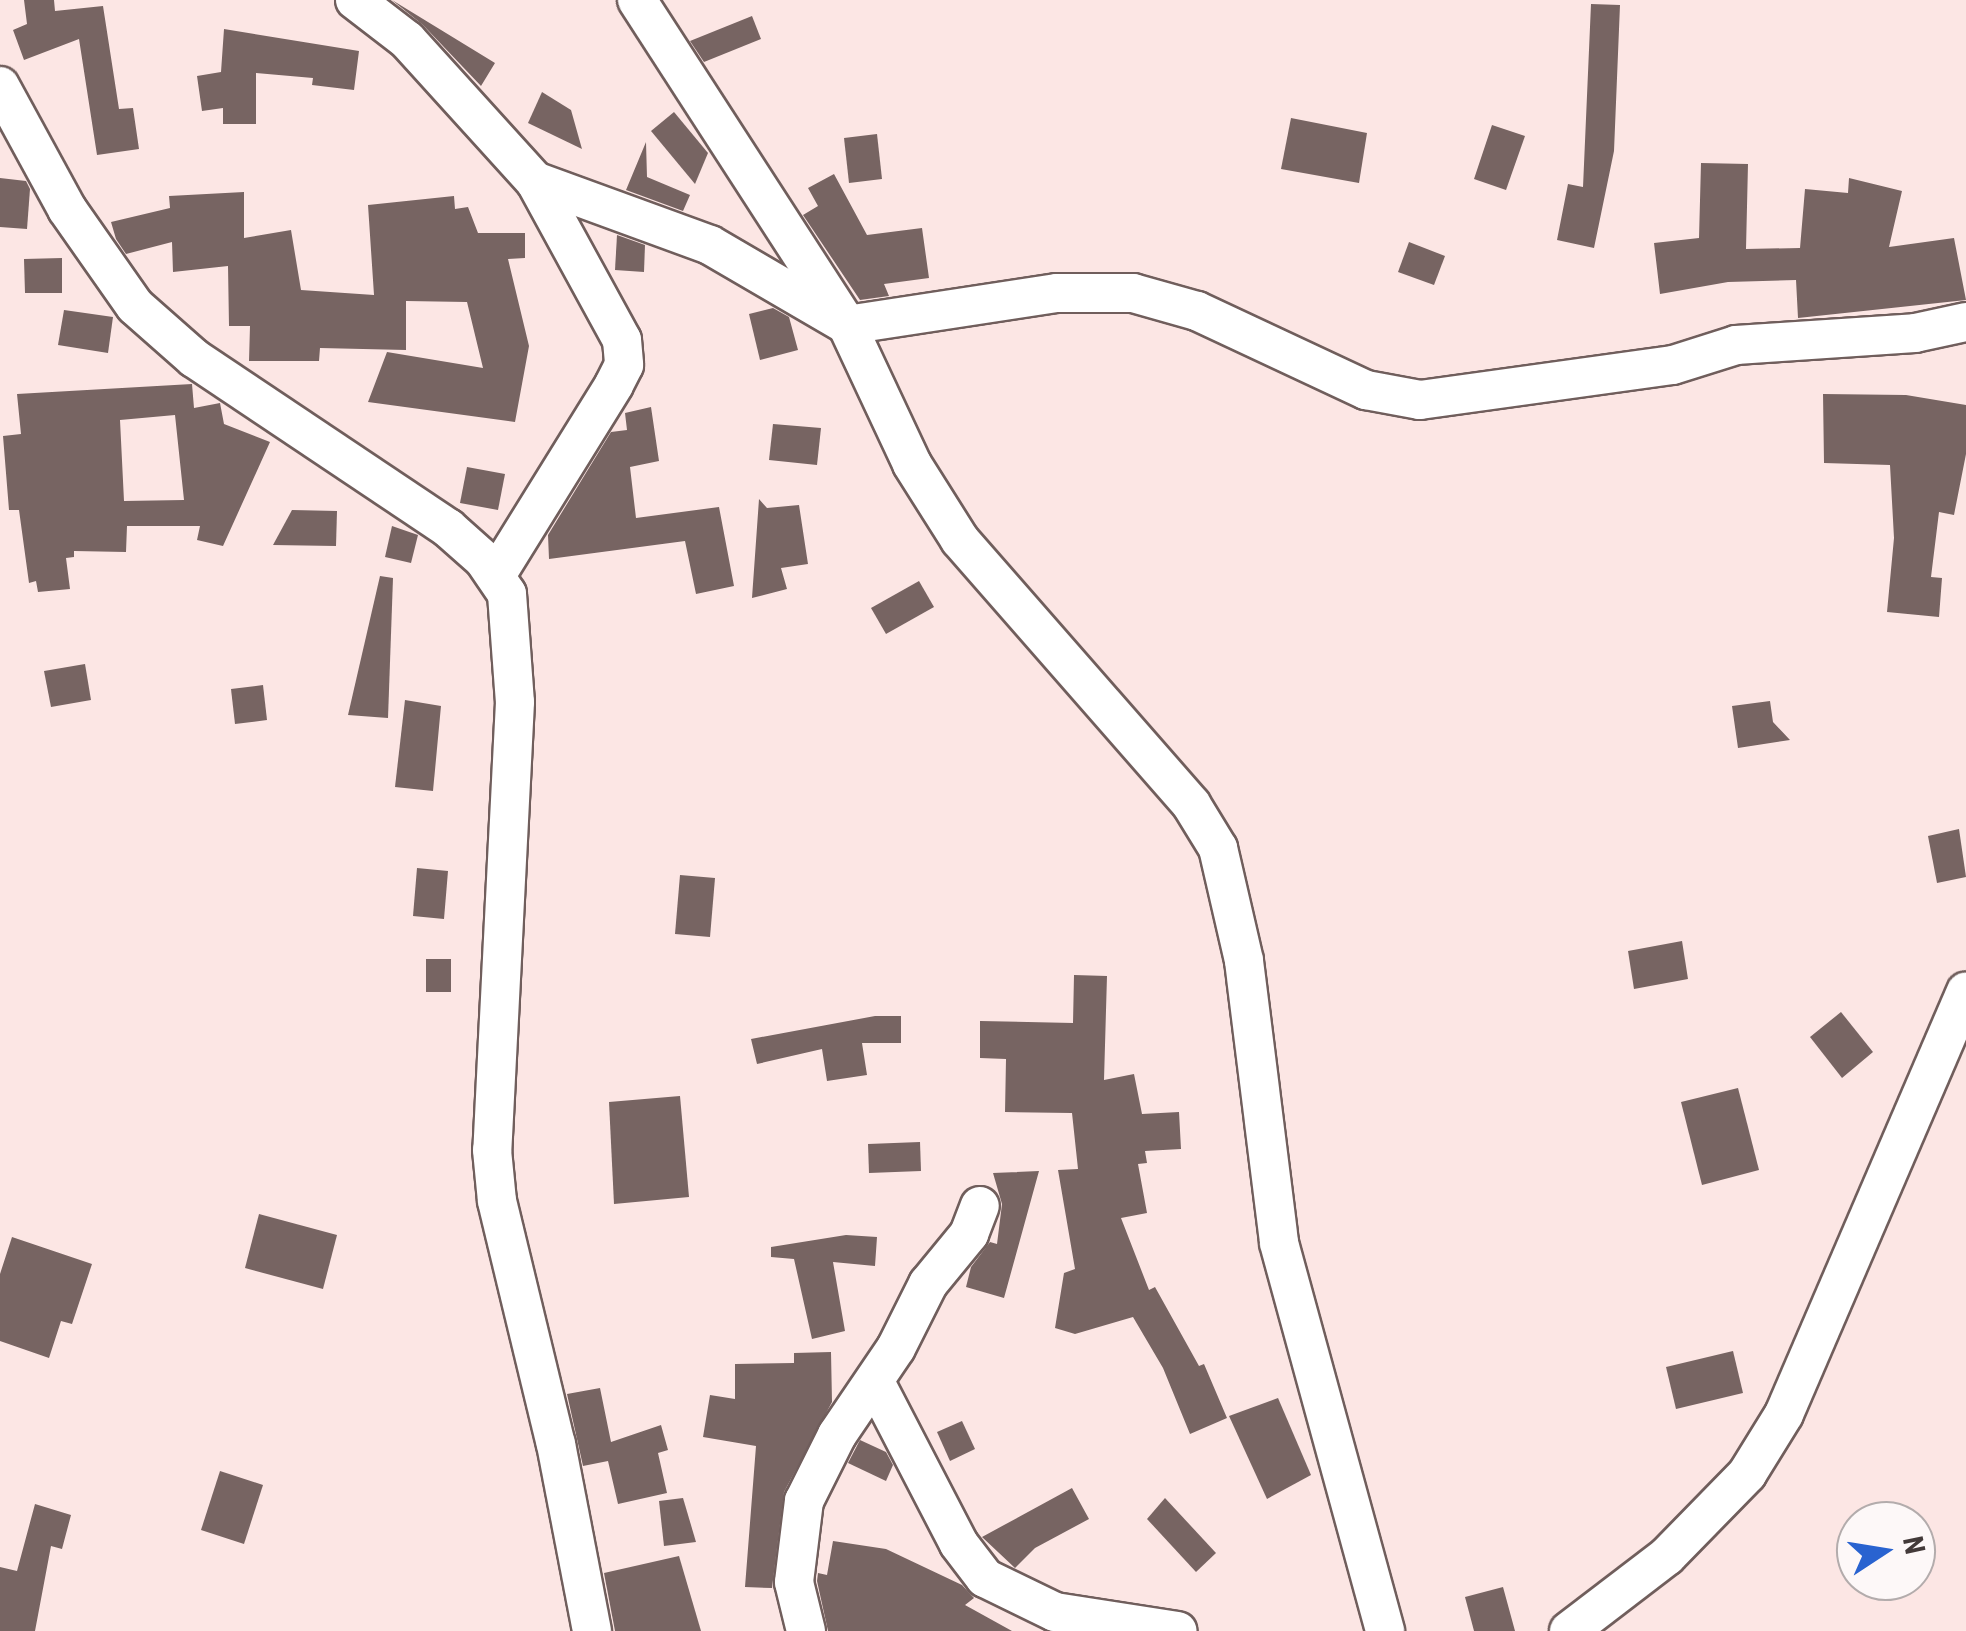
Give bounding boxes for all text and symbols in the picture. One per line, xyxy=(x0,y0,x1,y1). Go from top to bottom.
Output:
north arrow xyxy=(1836,1501,1936,1601)
text: N xyxy=(1896,1533,1932,1557)

